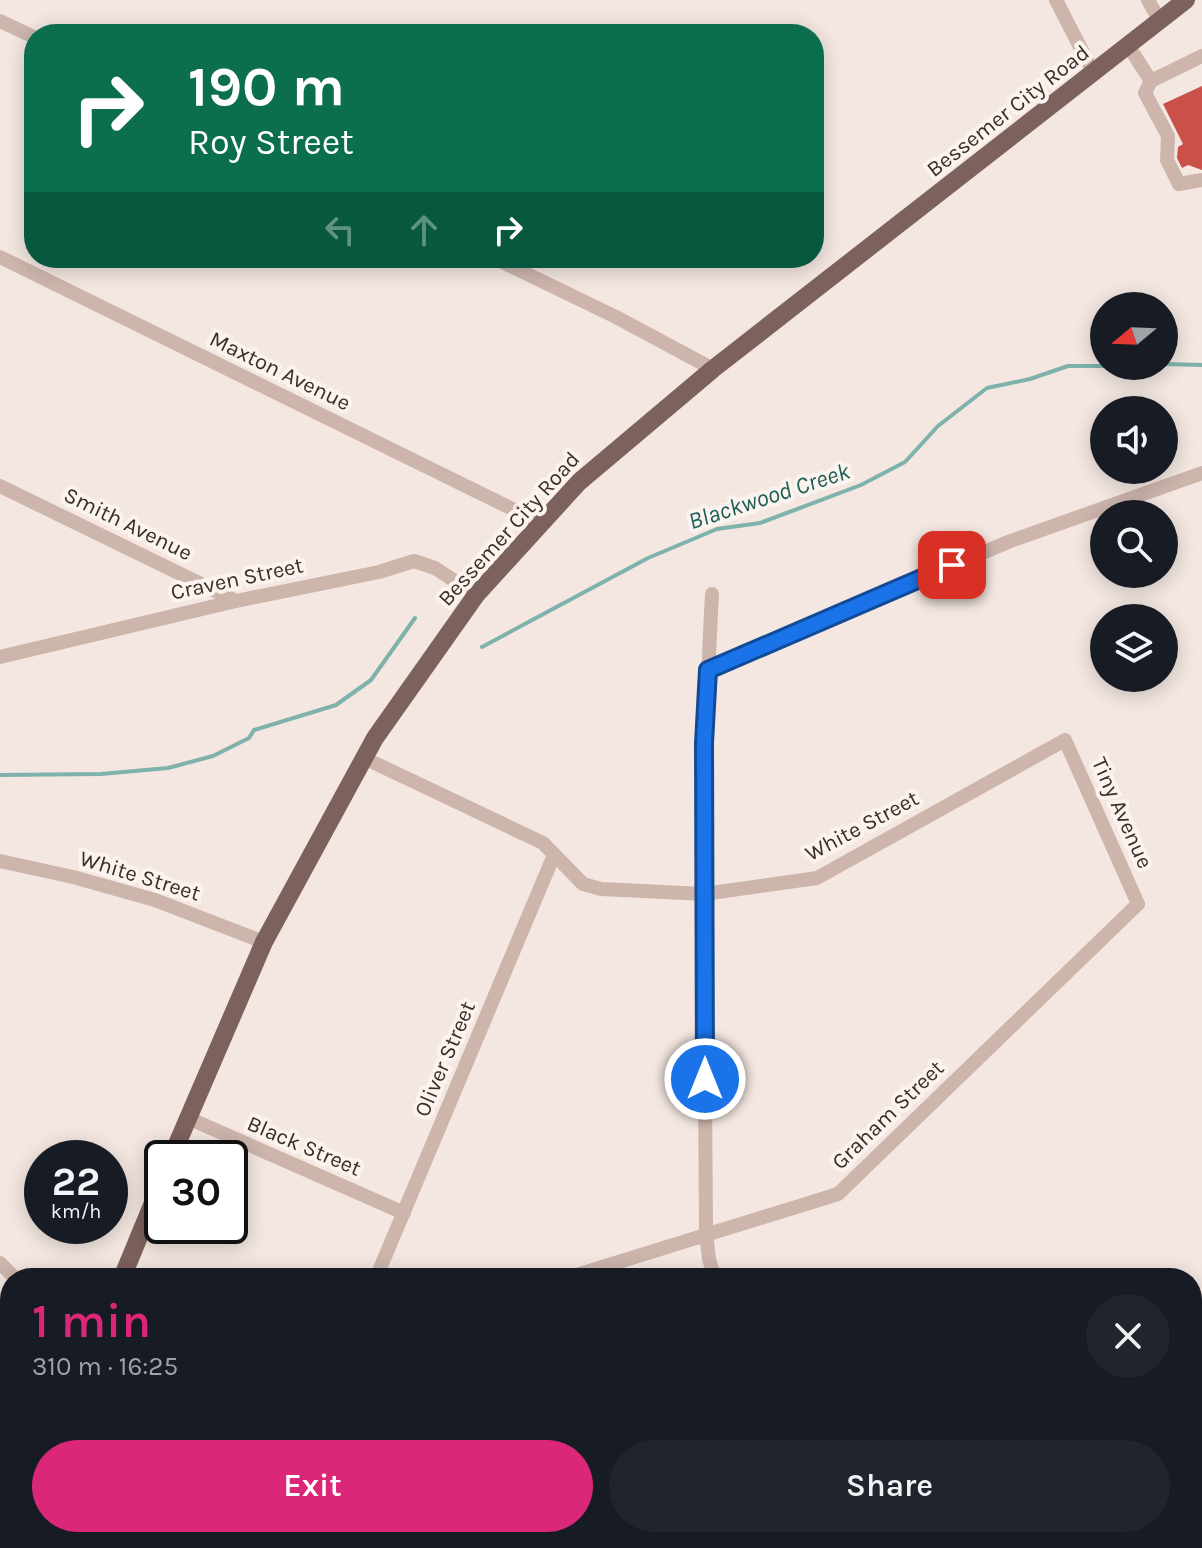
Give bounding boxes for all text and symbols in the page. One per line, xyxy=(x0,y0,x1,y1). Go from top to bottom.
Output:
street label: Bessemer City Road xyxy=(922,40,1094,182)
text: 190 m xyxy=(188,54,345,119)
icon: right xyxy=(56,56,160,160)
text: Roy Street xyxy=(188,121,354,163)
icon: left xyxy=(318,208,362,252)
icon: ahead xyxy=(402,208,446,252)
icon: right xyxy=(486,208,530,252)
north arrow xyxy=(1090,292,1178,380)
map controls xyxy=(1090,292,1178,692)
street label: Maxton Avenue xyxy=(205,326,355,416)
button: sound xyxy=(1090,396,1178,484)
street label: Bessemer City Road xyxy=(433,446,585,612)
water label: Blackwood Creek xyxy=(685,456,854,535)
street label: Smith Avenue xyxy=(60,482,196,566)
button: search xyxy=(1090,500,1178,588)
pin xyxy=(918,531,986,599)
icon: arrive xyxy=(930,543,974,587)
street label: Craven Street xyxy=(168,552,306,606)
button: layers xyxy=(1090,604,1178,692)
street label: Tiny Avenue xyxy=(1086,753,1158,873)
street label: White Street xyxy=(801,785,923,867)
street label: White Street xyxy=(77,845,203,907)
street label: Oliver Street xyxy=(409,997,481,1121)
position arrow xyxy=(663,1037,747,1121)
street label: Graham Street xyxy=(827,1055,949,1175)
street label: Black Street xyxy=(243,1110,365,1182)
speed limit sign: 30 xyxy=(144,1140,248,1244)
text: 22 xyxy=(52,1158,100,1205)
text: km/h xyxy=(51,1200,101,1223)
text: 1 min xyxy=(32,1293,151,1349)
button: close xyxy=(1086,1294,1170,1378)
text: 310 m · 16:25 xyxy=(32,1351,178,1382)
button: Exit xyxy=(32,1440,593,1532)
button: Share xyxy=(609,1440,1170,1532)

